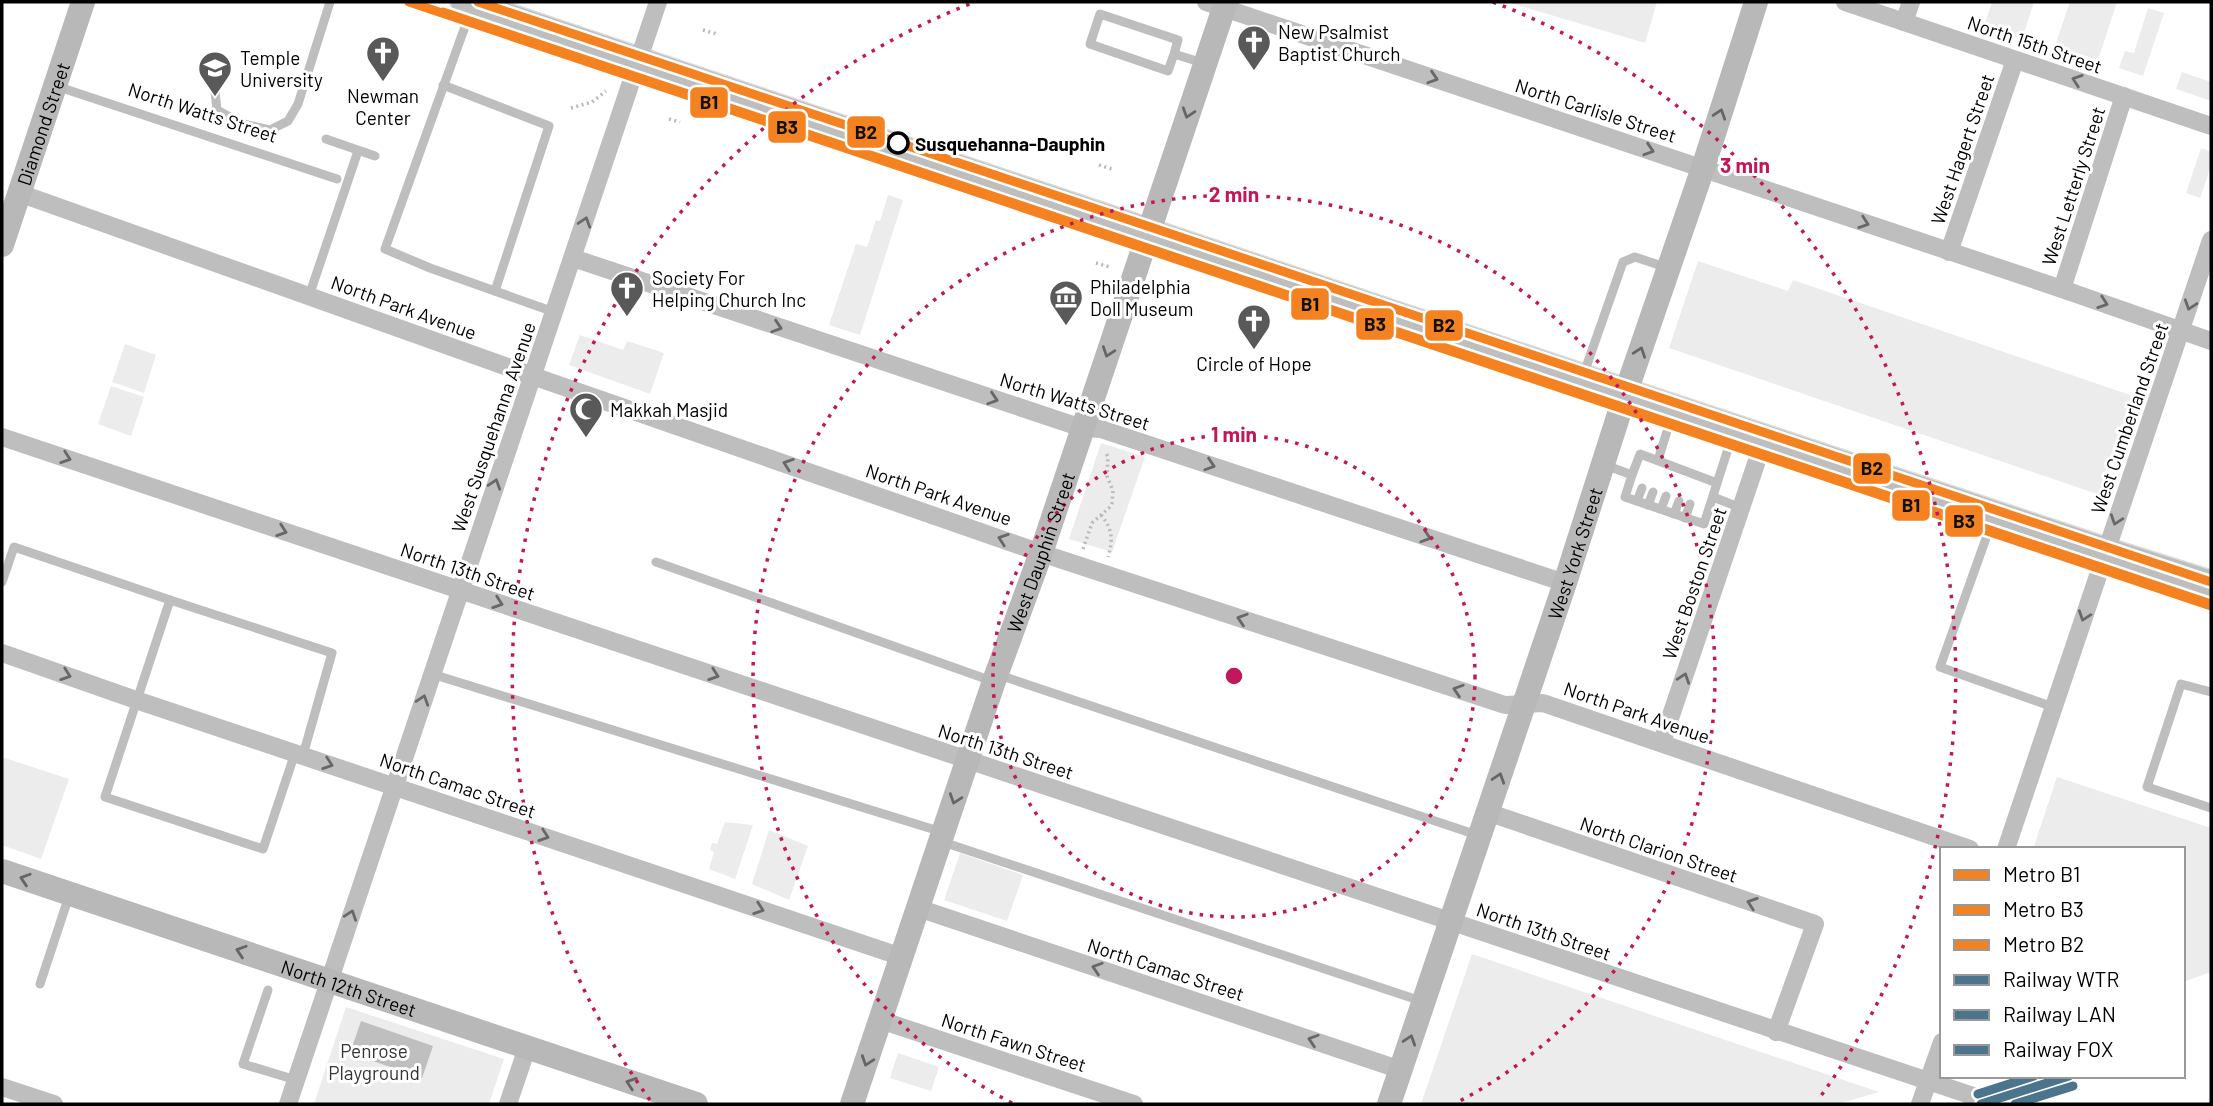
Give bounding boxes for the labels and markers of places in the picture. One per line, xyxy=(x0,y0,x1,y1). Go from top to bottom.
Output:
place label: New Psalmist Baptist Church xyxy=(1278,20,1401,65)
church icon: New Psalmist Baptist Church xyxy=(1235,23,1273,72)
church icon: Newman Center xyxy=(364,34,402,83)
place label: Temple University xyxy=(240,46,323,91)
school or university icon: Temple University xyxy=(196,49,234,98)
place label: Newman Center xyxy=(347,84,419,129)
marker: Susquehanna-Dauphin xyxy=(887,132,909,154)
place label: Susquehanna-Dauphin xyxy=(915,132,1105,155)
place label: Society For Helping Church Inc xyxy=(652,266,806,311)
church icon: Society For Helping Church Inc xyxy=(608,269,646,318)
place label: Philadelphia Doll Museum xyxy=(1090,275,1194,320)
museum icon: Philadelphia Doll Museum xyxy=(1047,278,1085,327)
church icon: Circle of Hope xyxy=(1235,302,1273,351)
place label: Circle of Hope xyxy=(1196,352,1312,375)
mosque icon: Makkah Masjid xyxy=(567,390,605,439)
place label: Makkah Masjid xyxy=(610,398,728,421)
centre of rings xyxy=(1222,664,1246,688)

